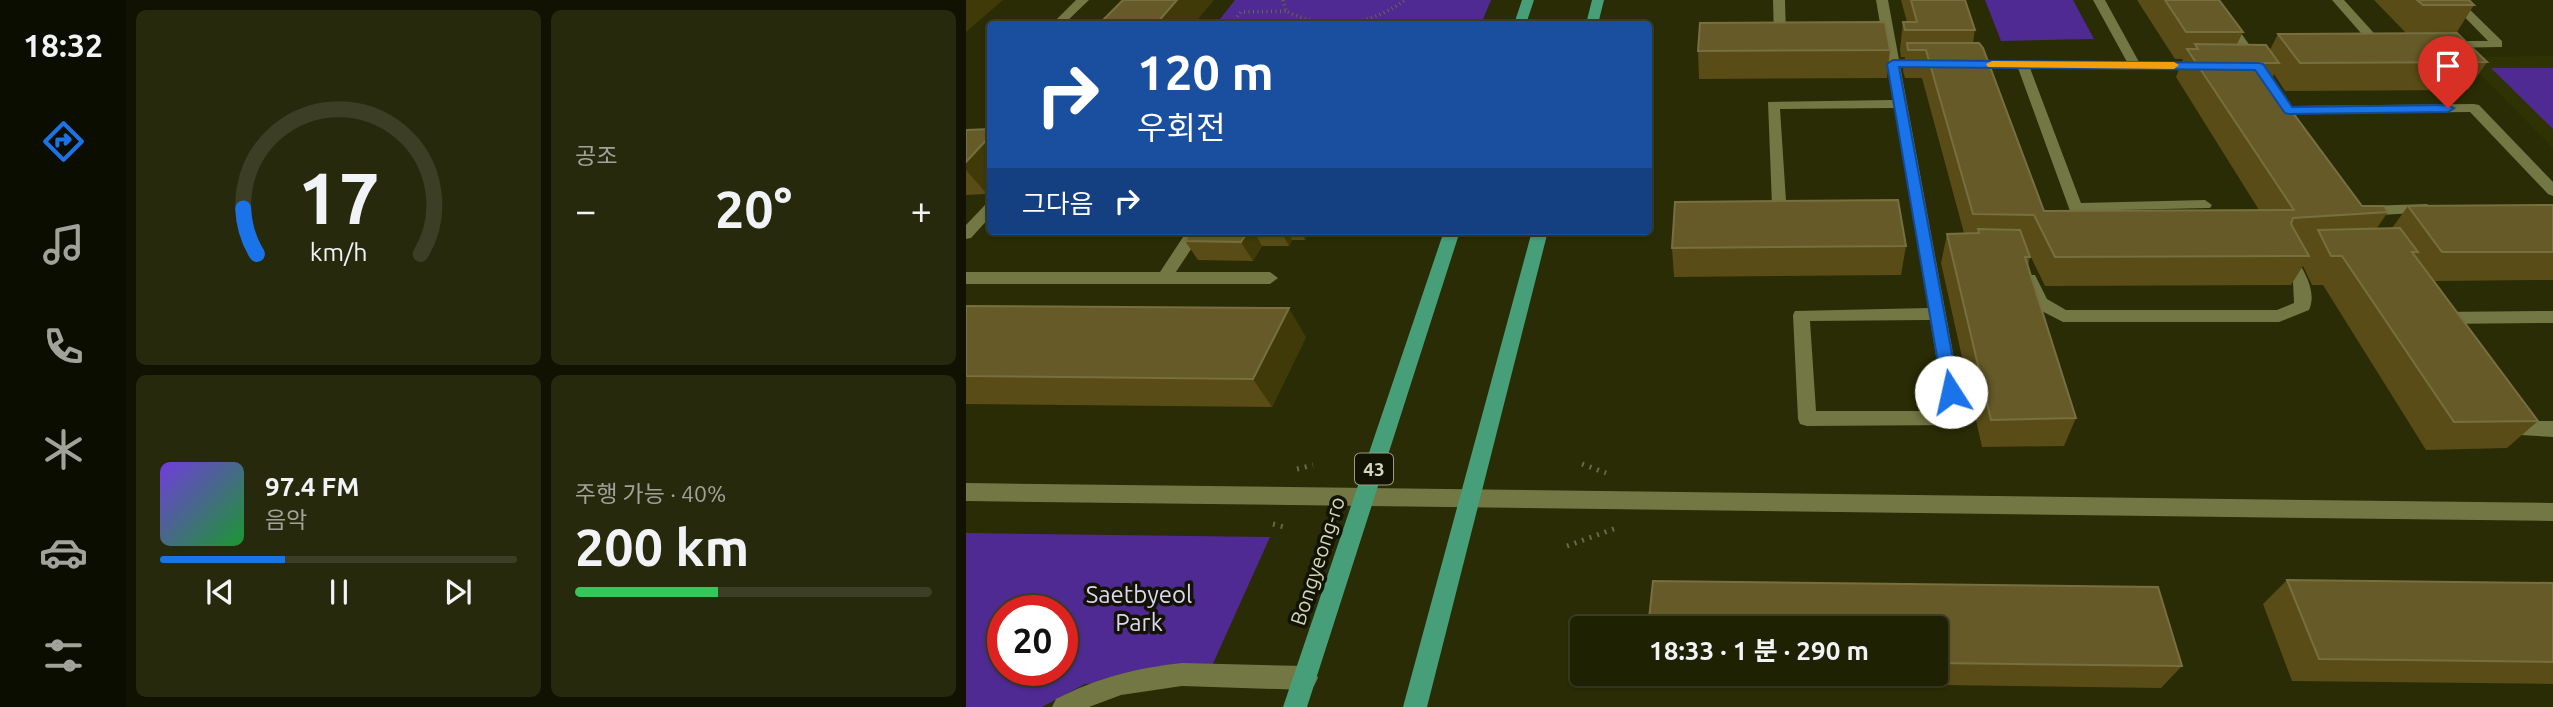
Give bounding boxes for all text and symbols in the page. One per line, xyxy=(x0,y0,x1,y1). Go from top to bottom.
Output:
text: 18:32 xyxy=(23,27,103,63)
pin xyxy=(2418,36,2478,108)
text: 120 m xyxy=(1137,44,1274,99)
icon: arrive xyxy=(2429,47,2467,85)
icon: right xyxy=(1022,49,1113,140)
text: 우회전 xyxy=(1137,109,1225,145)
icon: directions xyxy=(39,117,88,166)
text: 공조 xyxy=(575,143,617,168)
text: 17 xyxy=(297,156,380,238)
text: 20° xyxy=(715,180,792,238)
icon: right xyxy=(1108,182,1146,220)
text: − xyxy=(575,189,596,231)
text: + xyxy=(911,189,932,231)
text: 그다음 xyxy=(1022,189,1094,218)
icon: music xyxy=(39,220,88,269)
text: km/h xyxy=(310,237,367,265)
icon: phone xyxy=(39,322,88,371)
position arrow xyxy=(1914,355,1988,429)
icon: climate xyxy=(39,425,88,474)
road number: 43 xyxy=(1355,454,1393,484)
text: 97.4 FM xyxy=(265,472,359,501)
text: 주행 가능 · 40% xyxy=(575,481,726,506)
street label: Bongyeong-ro xyxy=(1285,493,1349,628)
text: 음악 xyxy=(265,507,307,532)
text: 200 km xyxy=(575,518,749,576)
icon: car xyxy=(39,528,88,577)
icon: previous xyxy=(201,573,239,611)
icon: pause xyxy=(320,573,358,611)
icon: next xyxy=(439,573,477,611)
park label: Saetbyeol Park xyxy=(1086,581,1192,636)
speed limit sign: 20 xyxy=(987,595,1078,686)
icon: filters xyxy=(39,631,88,680)
text: 18:33 · 1 분 · 290 m xyxy=(1649,636,1869,665)

